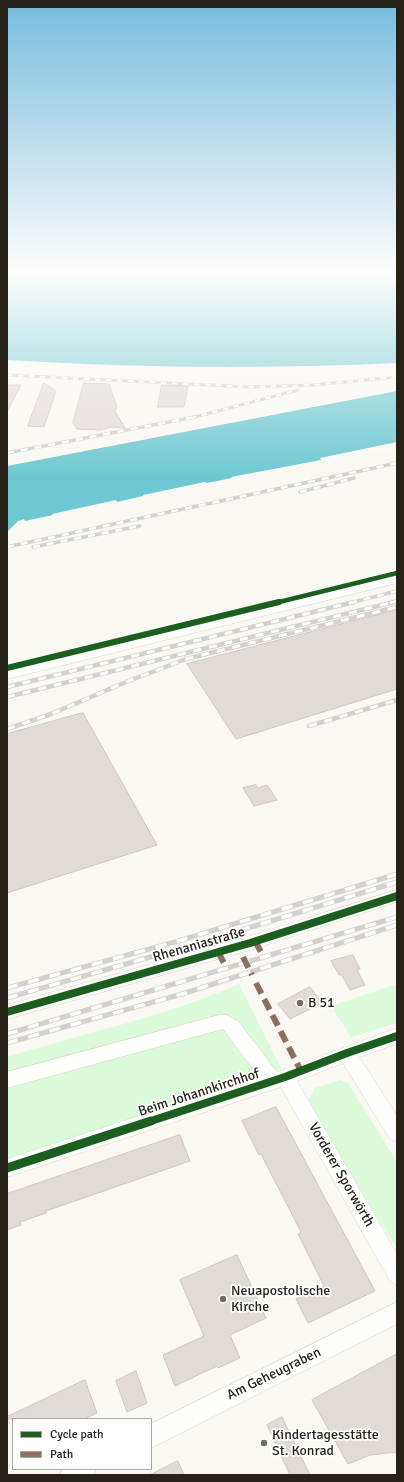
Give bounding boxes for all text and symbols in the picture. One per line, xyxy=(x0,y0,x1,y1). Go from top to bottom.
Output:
street label: Rhenaniastraße xyxy=(151,924,247,966)
place label: B 51 xyxy=(308,995,335,1011)
marker: B 51 xyxy=(295,998,305,1008)
street label: Beim Johannkirchhof xyxy=(136,1065,262,1121)
street label: Vorderer Sporwörth xyxy=(304,1120,378,1230)
place label: Neuapostolische Kirche xyxy=(231,1283,330,1316)
marker: Neuapostolische Kirche xyxy=(218,1294,228,1304)
street label: Am Geheugraben xyxy=(224,1344,324,1404)
legend xyxy=(12,1418,152,1470)
text: Cycle path xyxy=(50,1427,103,1442)
place label: Kindertagesstätte St. Konrad xyxy=(272,1427,379,1460)
marker: Kindertagesstätte St. Konrad xyxy=(259,1438,269,1448)
text: Path xyxy=(50,1447,73,1462)

